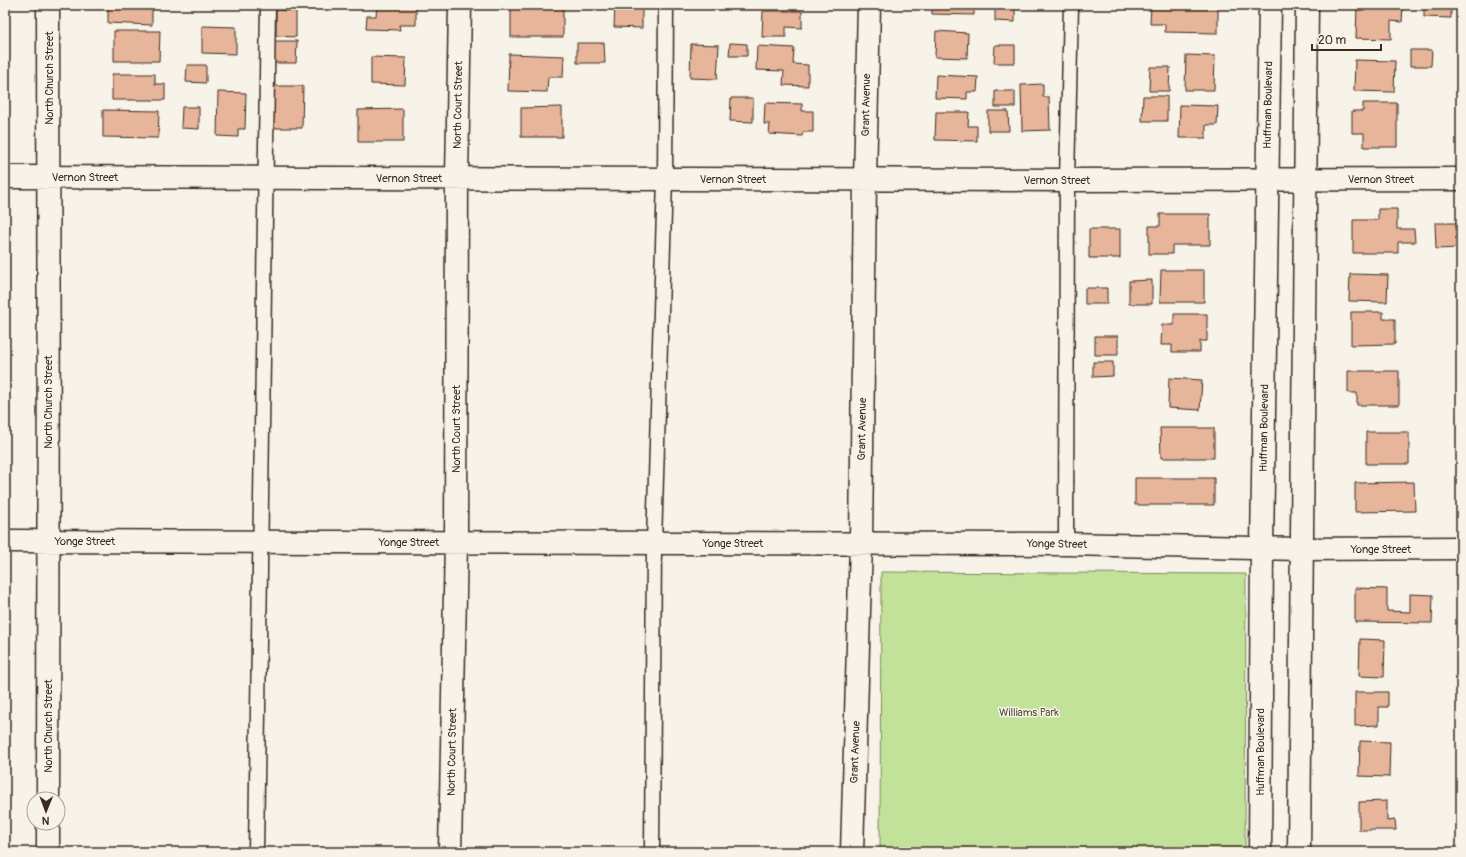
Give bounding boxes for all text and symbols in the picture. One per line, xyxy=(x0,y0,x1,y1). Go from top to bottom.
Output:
scale bar xyxy=(1312,26,1381,52)
street label: North Church Street xyxy=(43,31,56,125)
text: 20 m xyxy=(1318,33,1347,48)
street label: North Court Street xyxy=(451,60,465,149)
street label: Huffman Boulevard xyxy=(1261,61,1275,149)
street label: Grant Avenue xyxy=(859,73,873,136)
street label: Vernon Street xyxy=(52,171,119,184)
street label: Vernon Street xyxy=(376,172,443,185)
street label: Vernon Street xyxy=(700,173,767,186)
street label: Vernon Street xyxy=(1348,173,1415,186)
street label: Vernon Street xyxy=(1024,174,1091,187)
street label: North Church Street xyxy=(42,355,55,449)
street label: North Court Street xyxy=(450,384,463,473)
street label: Huffman Boulevard xyxy=(1257,384,1271,472)
street label: Grant Avenue xyxy=(855,397,869,460)
street label: Yonge Street xyxy=(54,535,116,548)
street label: Yonge Street xyxy=(378,536,440,549)
street label: Yonge Street xyxy=(702,537,764,550)
street label: Yonge Street xyxy=(1026,537,1088,551)
street label: Yonge Street xyxy=(1350,543,1412,556)
street label: North Church Street xyxy=(42,679,55,773)
park label: Williams Park xyxy=(999,706,1059,719)
street label: North Court Street xyxy=(445,707,459,796)
street label: Huffman Boulevard xyxy=(1254,708,1267,796)
street label: Grant Avenue xyxy=(847,720,863,784)
north arrow xyxy=(26,791,66,831)
text: N xyxy=(41,814,50,827)

